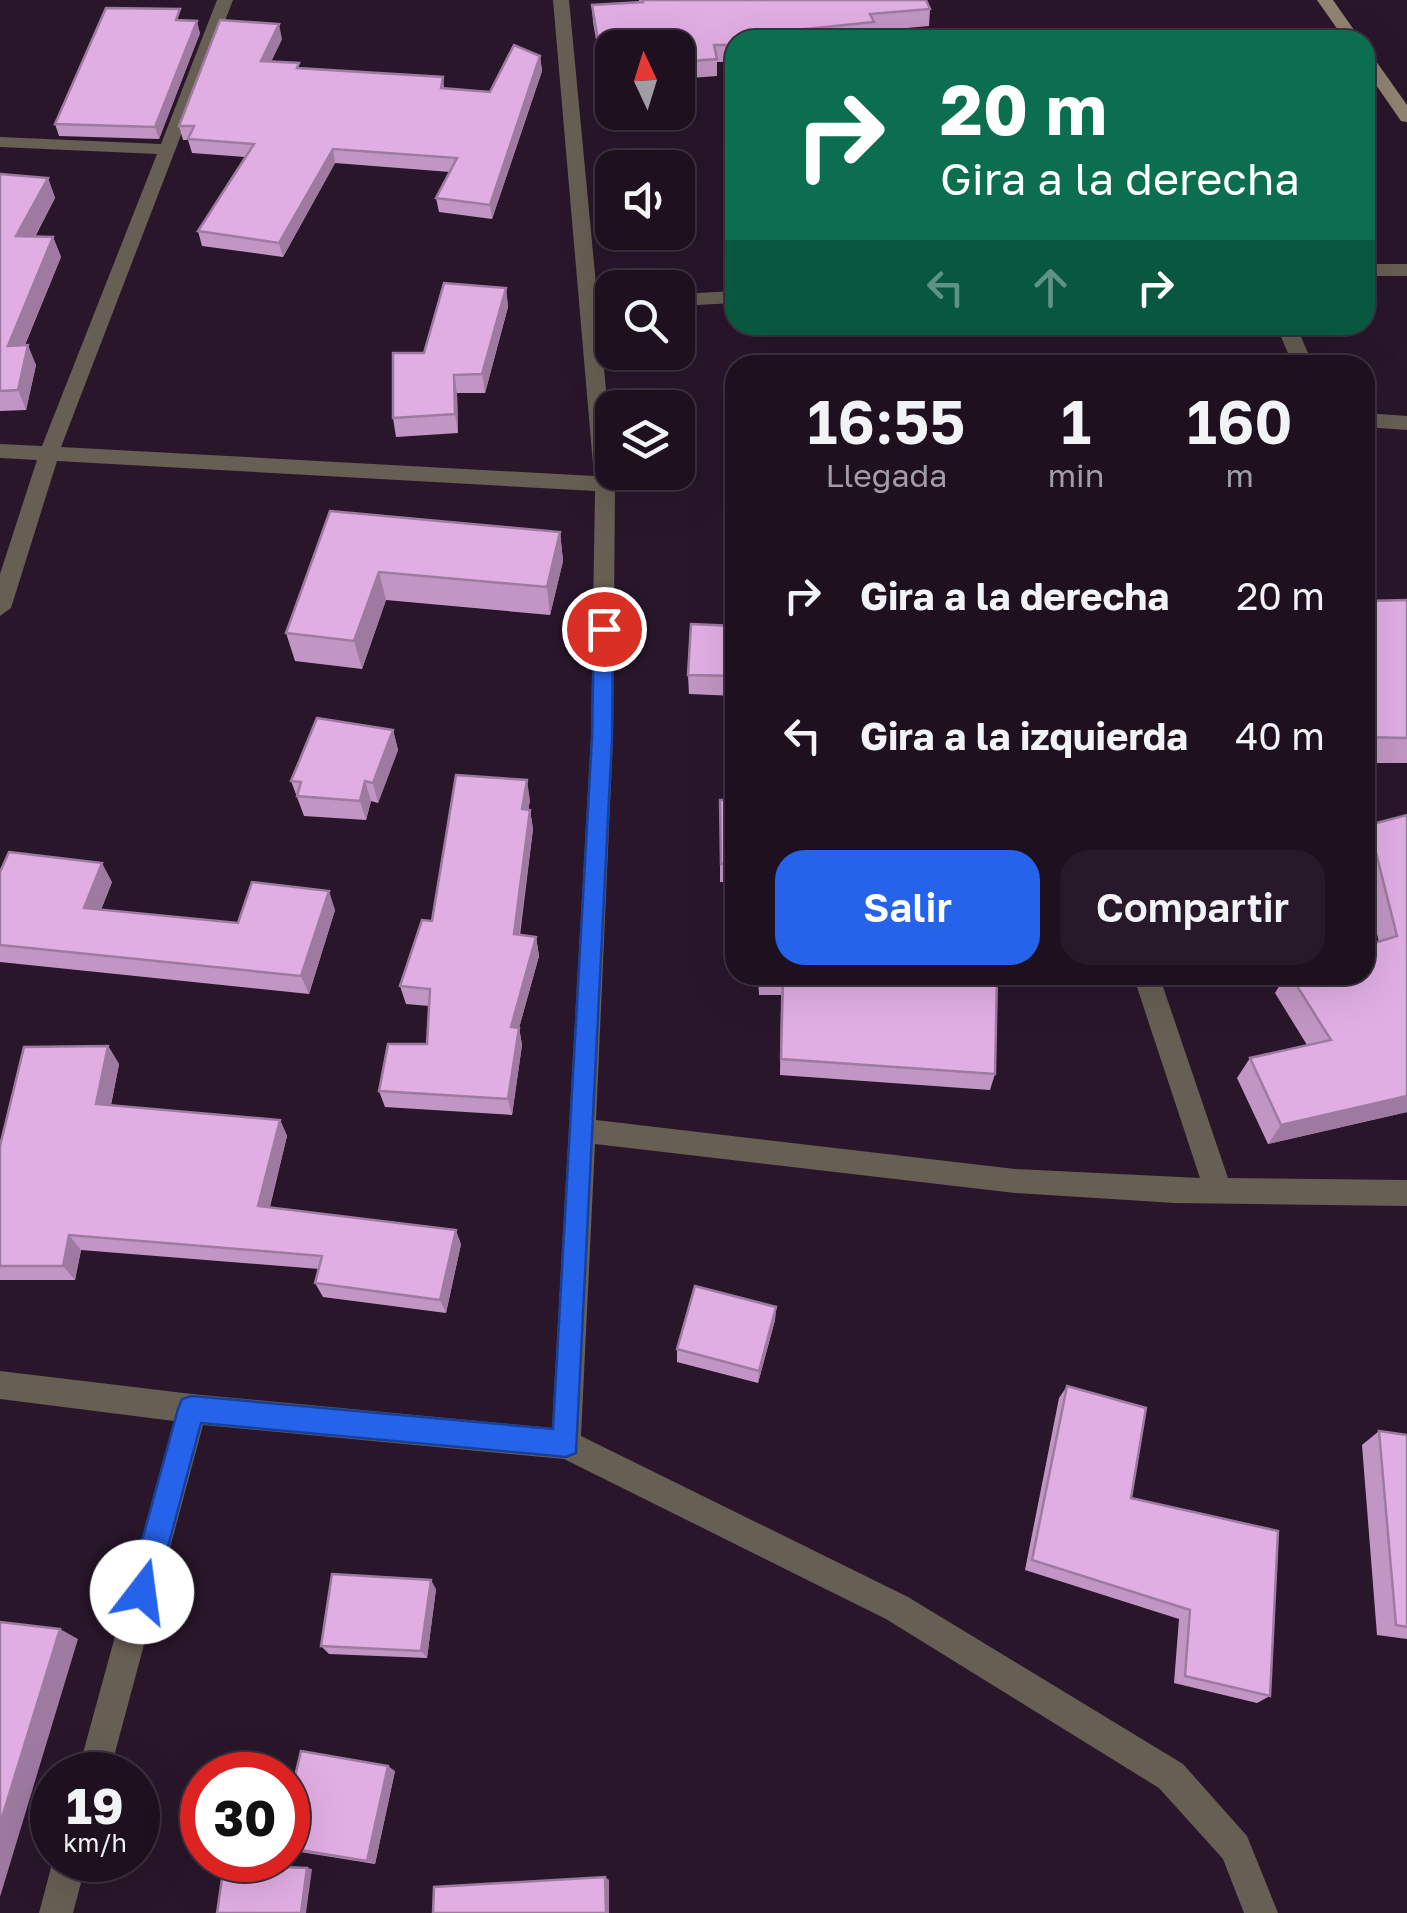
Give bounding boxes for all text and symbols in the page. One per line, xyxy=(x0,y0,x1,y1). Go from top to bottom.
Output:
north arrow xyxy=(595,30,695,130)
map controls xyxy=(595,30,695,490)
text: 20 m xyxy=(940,66,1107,150)
icon: right xyxy=(775,70,905,200)
button: sound xyxy=(595,150,695,250)
text: Gira a la derecha xyxy=(940,151,1300,205)
icon: left xyxy=(918,260,973,315)
icon: ahead xyxy=(1023,260,1078,315)
icon: right xyxy=(1128,260,1183,315)
button: search xyxy=(595,270,695,370)
text: 16:55 xyxy=(807,385,965,457)
text: 1 xyxy=(1061,385,1091,457)
text: 160 xyxy=(1187,385,1293,457)
button: layers xyxy=(595,390,695,490)
text: Llegada xyxy=(825,456,947,494)
text: min xyxy=(1048,456,1104,494)
text: m xyxy=(1225,456,1254,494)
icon: right xyxy=(775,568,830,623)
text: Gira a la derecha xyxy=(860,573,1169,618)
text: 20 m xyxy=(1236,573,1325,618)
pin xyxy=(562,587,647,672)
icon: arrive xyxy=(577,602,632,657)
icon: left xyxy=(775,708,830,763)
text: Gira a la izquierda xyxy=(860,713,1188,758)
text: 40 m xyxy=(1235,713,1325,758)
button: Salir xyxy=(775,850,1040,965)
button: Compartir xyxy=(1060,850,1325,965)
position arrow xyxy=(90,1540,194,1644)
speed limit sign: 30 xyxy=(180,1752,310,1882)
text: 19 xyxy=(66,1775,124,1835)
text: km/h xyxy=(63,1827,127,1858)

